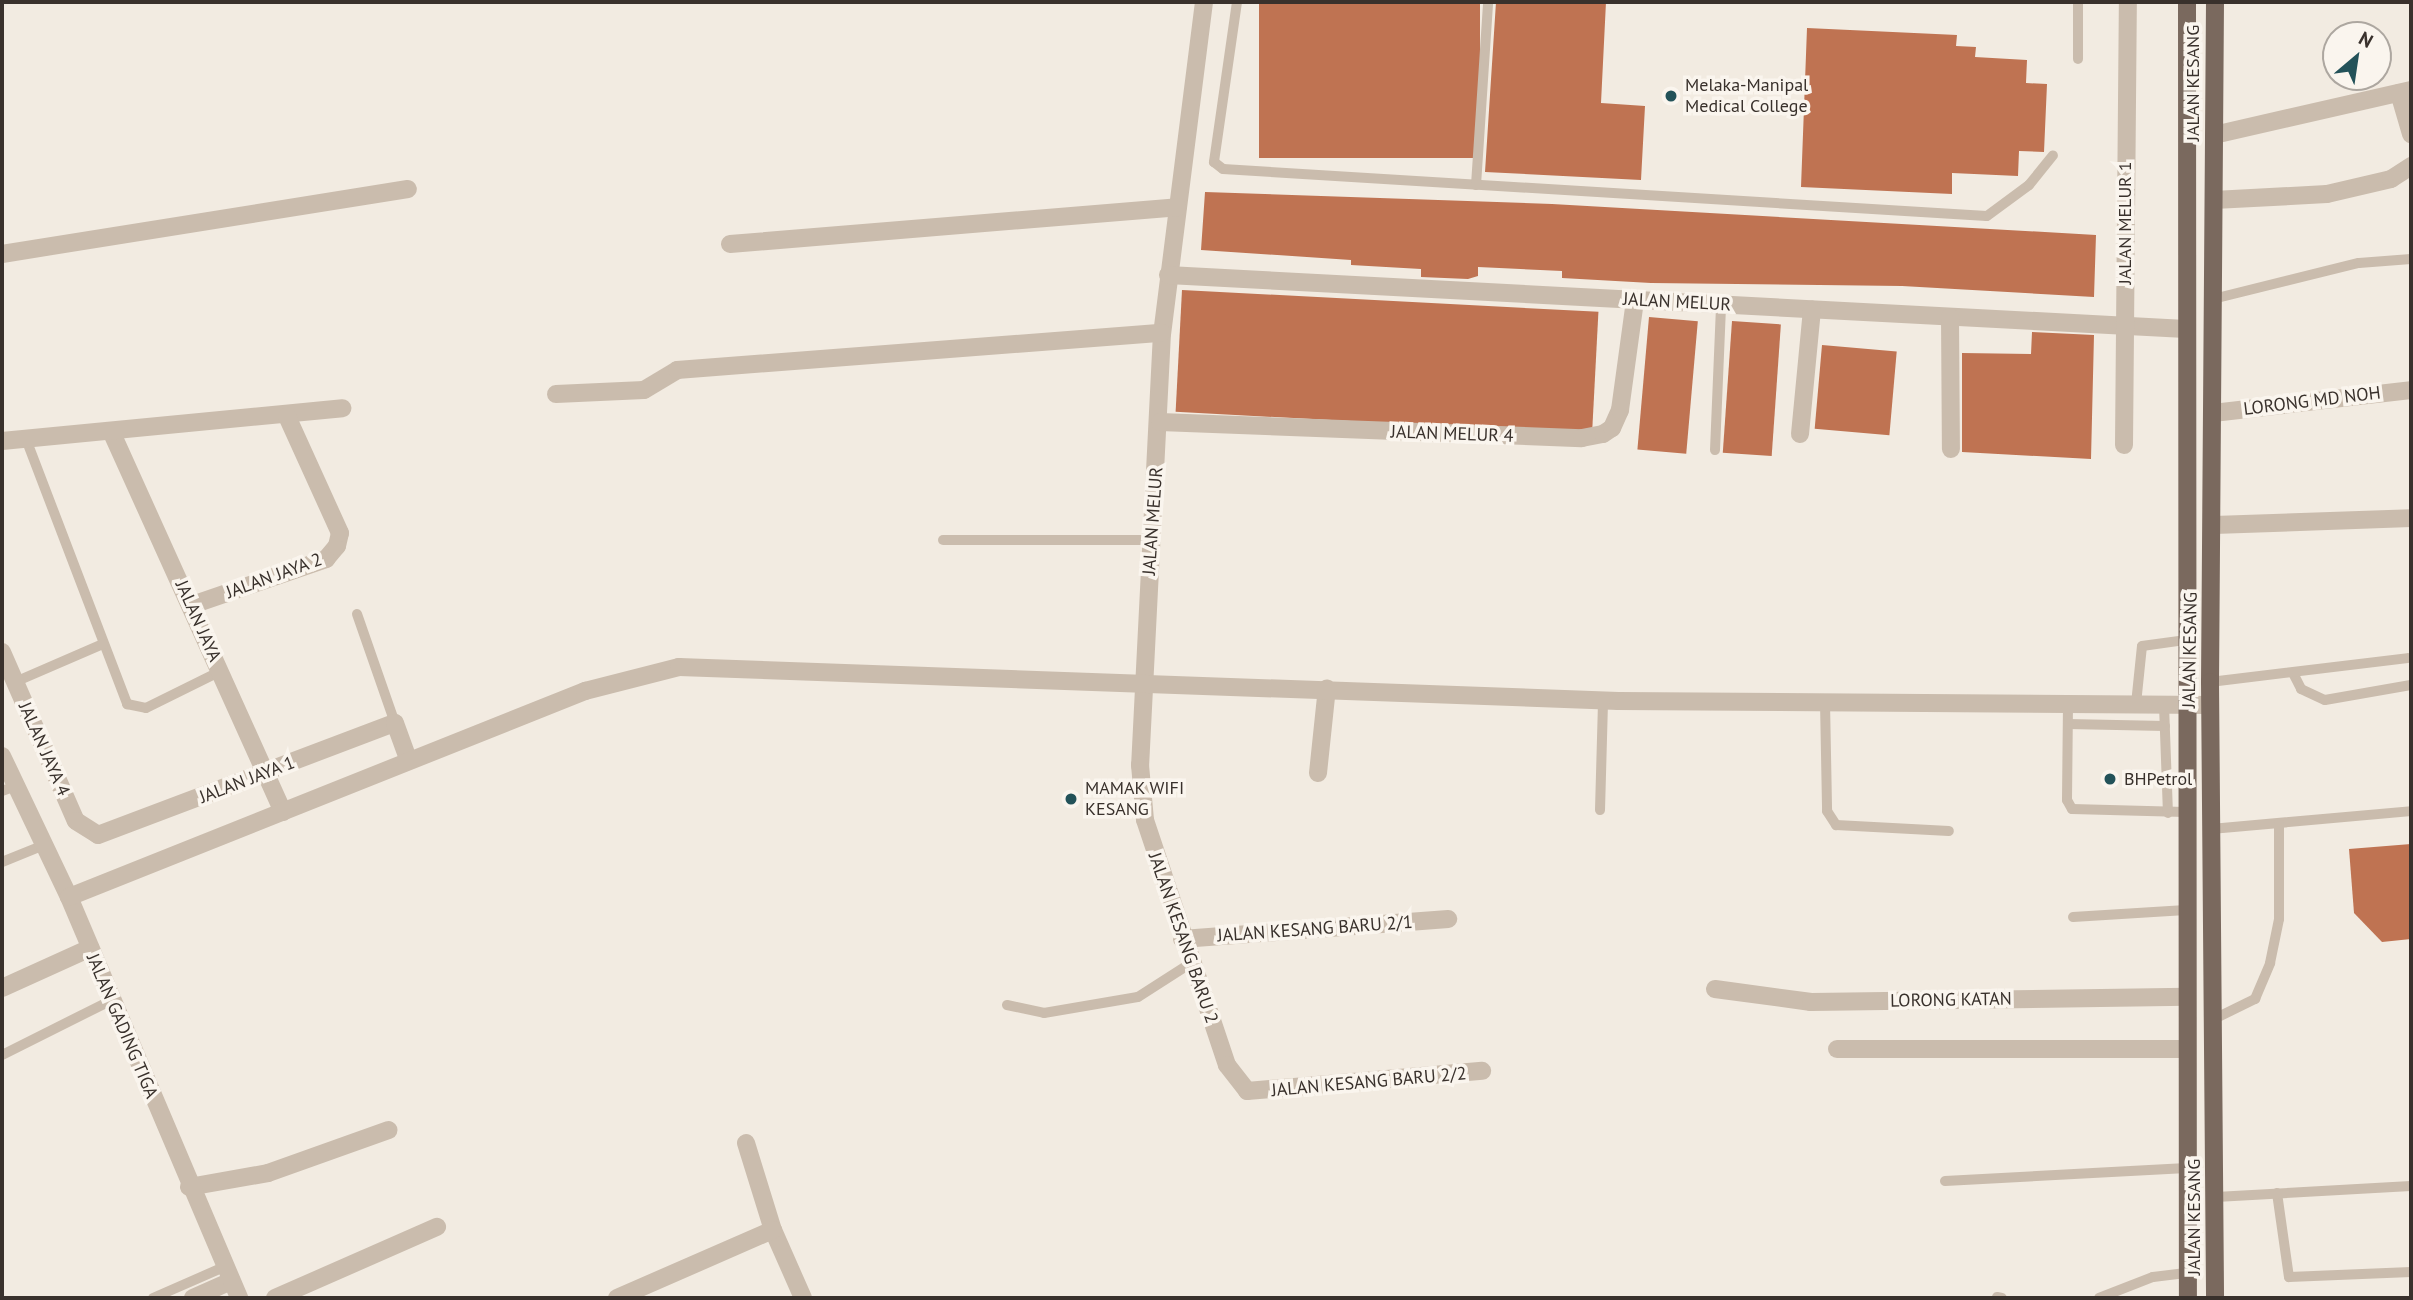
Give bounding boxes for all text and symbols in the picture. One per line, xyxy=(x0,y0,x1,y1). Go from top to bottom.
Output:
north arrow xyxy=(2322,21,2392,91)
street label: JALAN KESANG xyxy=(2182,25,2204,141)
text: N xyxy=(2355,26,2377,53)
place label: Melaka-Manipal Medical College xyxy=(1685,75,1808,118)
marker: Melaka-Manipal Medical College xyxy=(1663,88,1679,104)
street label: JALAN MELUR 1 xyxy=(2114,162,2136,284)
street label: JALAN MELUR xyxy=(1622,288,1732,316)
street label: LORONG MD NOH xyxy=(2242,382,2382,420)
street label: JALAN MELUR 4 xyxy=(1390,421,1514,447)
street label: JALAN MELUR xyxy=(1138,466,1168,576)
street label: JALAN JAYA 2 xyxy=(223,549,325,603)
street label: JALAN JAYA xyxy=(171,577,225,665)
street label: JALAN KESANG xyxy=(2178,592,2202,708)
street label: JALAN JAYA 4 xyxy=(14,698,74,800)
street label: JALAN JAYA 1 xyxy=(196,752,298,808)
place label: BHPetrol xyxy=(2124,768,2192,790)
marker: BHPetrol xyxy=(2102,771,2118,787)
place label: MAMAK WIFI KESANG xyxy=(1085,778,1185,820)
marker: MAMAK WIFI KESANG xyxy=(1063,791,1079,807)
street label: JALAN KESANG BARU 2 xyxy=(1144,850,1222,1026)
street label: JALAN KESANG BARU 2/1 xyxy=(1217,911,1413,947)
street label: JALAN GADING TIGA xyxy=(82,950,162,1102)
street label: LORONG KATAN xyxy=(1890,988,2012,1012)
street label: JALAN KESANG BARU 2/2 xyxy=(1271,1063,1467,1101)
street label: JALAN KESANG xyxy=(2183,1159,2205,1275)

